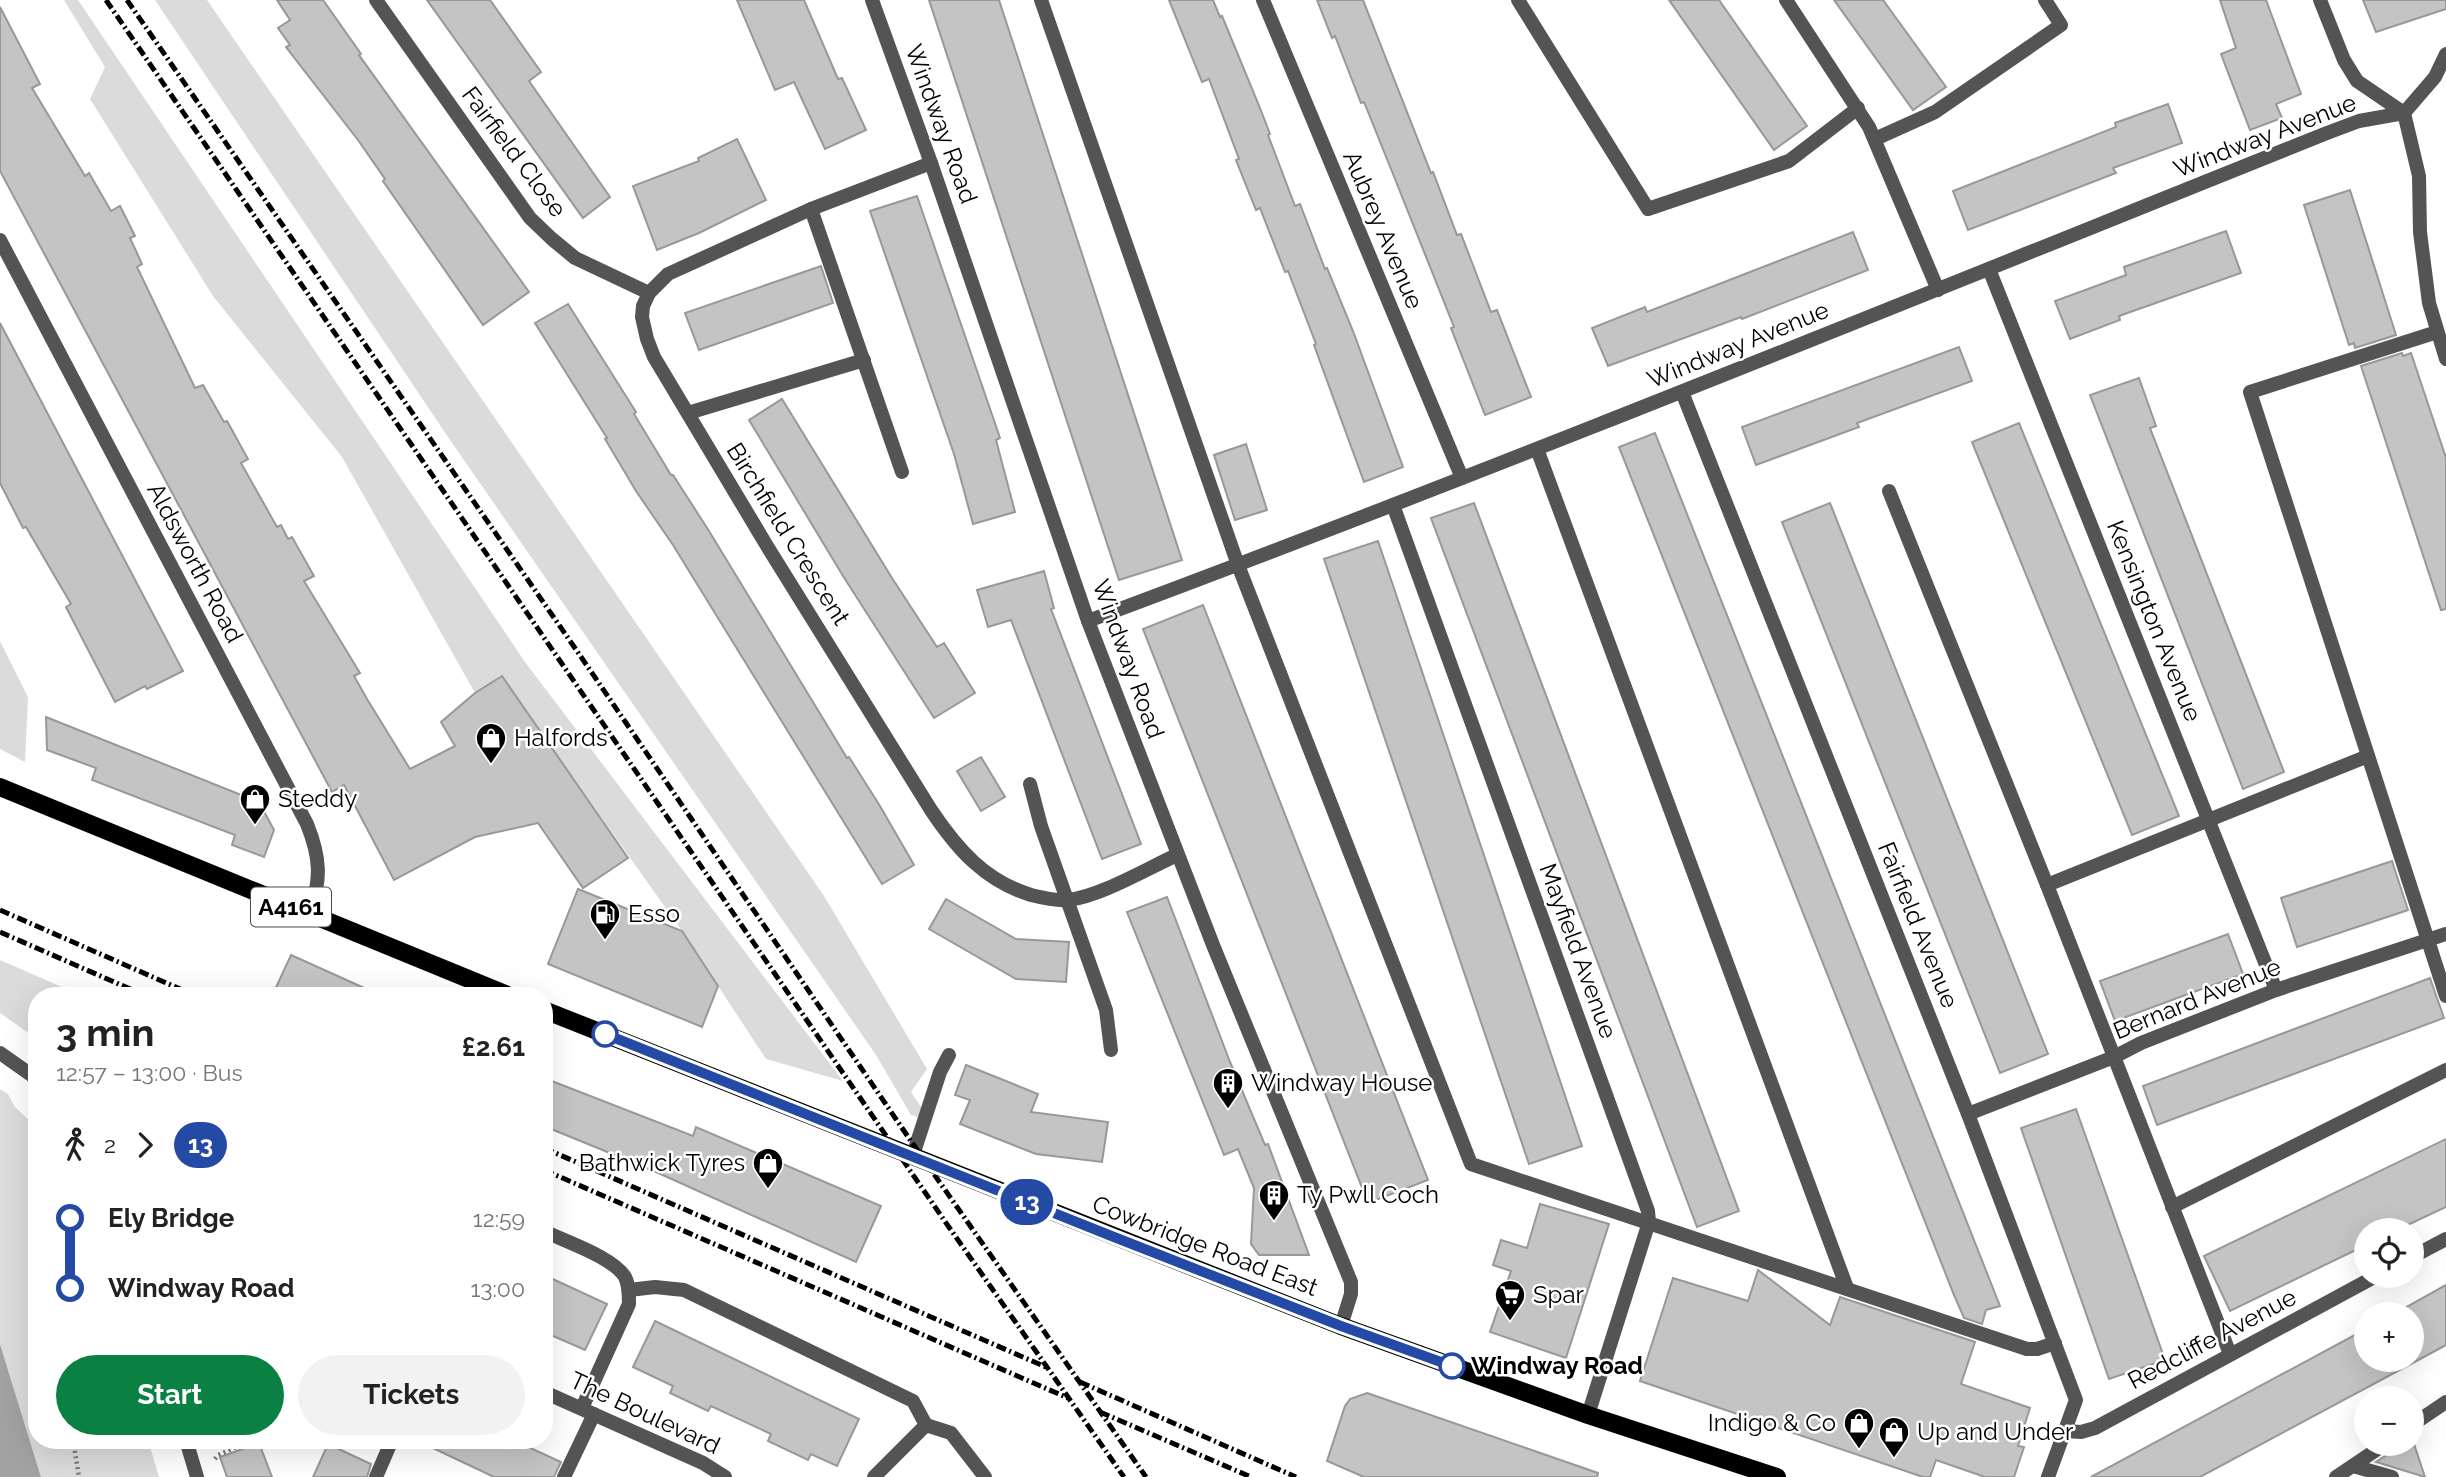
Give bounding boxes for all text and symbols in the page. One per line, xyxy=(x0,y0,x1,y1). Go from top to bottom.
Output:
street label: Windway Road xyxy=(899,40,984,207)
street label: Fairfield Close xyxy=(456,81,573,223)
street label: Windway Avenue xyxy=(2169,87,2360,184)
street label: Aubrey Avenue xyxy=(1337,146,1430,313)
street label: Windway Avenue xyxy=(1643,295,1833,394)
street label: Birchfield Crescent xyxy=(721,437,856,630)
street label: Aldsworth Road xyxy=(141,478,250,648)
street label: Kensington Avenue xyxy=(2101,516,2208,726)
street label: Windway Road xyxy=(1086,575,1171,742)
shop icon: Halfords xyxy=(474,721,508,765)
place label: Halfords xyxy=(514,723,608,752)
shop icon: Steddy xyxy=(238,782,272,826)
place label: Steddy xyxy=(278,784,357,813)
street label: Fairfield Avenue xyxy=(1872,838,1965,1012)
street label: Mayfield Avenue xyxy=(1533,859,1624,1042)
road number: A4161 xyxy=(251,888,331,926)
fuel station icon: Esso xyxy=(588,897,622,941)
place label: Esso xyxy=(628,899,680,928)
street label: Bernard Avenue xyxy=(2109,952,2285,1045)
text: 3 min xyxy=(56,1010,154,1055)
unlabelled marker xyxy=(592,1021,618,1047)
text: £2.61 xyxy=(462,1032,525,1062)
text: 12:57 – 13:00 · Bus xyxy=(56,1059,243,1086)
building icon: Windway House xyxy=(1211,1066,1245,1110)
place label: Windway House xyxy=(1251,1068,1432,1097)
icon: walk xyxy=(56,1126,94,1164)
icon: forward xyxy=(126,1126,164,1164)
text: 13 xyxy=(188,1130,213,1159)
text: 2 xyxy=(104,1131,116,1158)
shop icon: Bathwick Tyres xyxy=(751,1146,785,1190)
place label: Bathwick Tyres xyxy=(579,1148,745,1177)
building icon: Ty Pwll Coch xyxy=(1257,1178,1291,1222)
line badge: 13 xyxy=(996,1179,1058,1225)
place label: Ty Pwll Coch xyxy=(1297,1180,1439,1209)
text: 13 xyxy=(1014,1187,1040,1216)
street label: Cowbridge Road East xyxy=(1088,1189,1322,1302)
text: Ely Bridge xyxy=(108,1203,234,1233)
text: 12:59 xyxy=(473,1205,525,1232)
map controls xyxy=(2354,1218,2424,1456)
button: locate xyxy=(2354,1218,2424,1288)
text: Windway Road xyxy=(108,1273,294,1303)
text: 13:00 xyxy=(470,1275,525,1302)
supermarket icon: Spar xyxy=(1493,1278,1527,1322)
place label: Spar xyxy=(1533,1280,1584,1309)
street label: Redcliffe Avenue xyxy=(2123,1282,2301,1395)
button: + xyxy=(2354,1302,2424,1372)
place label: Windway Road xyxy=(1471,1351,1643,1380)
marker: Windway Road xyxy=(1439,1353,1465,1379)
button: Start xyxy=(56,1355,284,1435)
button: Tickets xyxy=(298,1355,525,1435)
street label: The Boulevard xyxy=(566,1365,725,1460)
button: − xyxy=(2354,1386,2424,1456)
shop icon: Indigo & Co xyxy=(1842,1406,1876,1450)
place label: Indigo & Co xyxy=(1708,1408,1836,1437)
shop icon: Up and Under xyxy=(1877,1415,1911,1459)
place label: Up and Under xyxy=(1917,1417,2074,1446)

